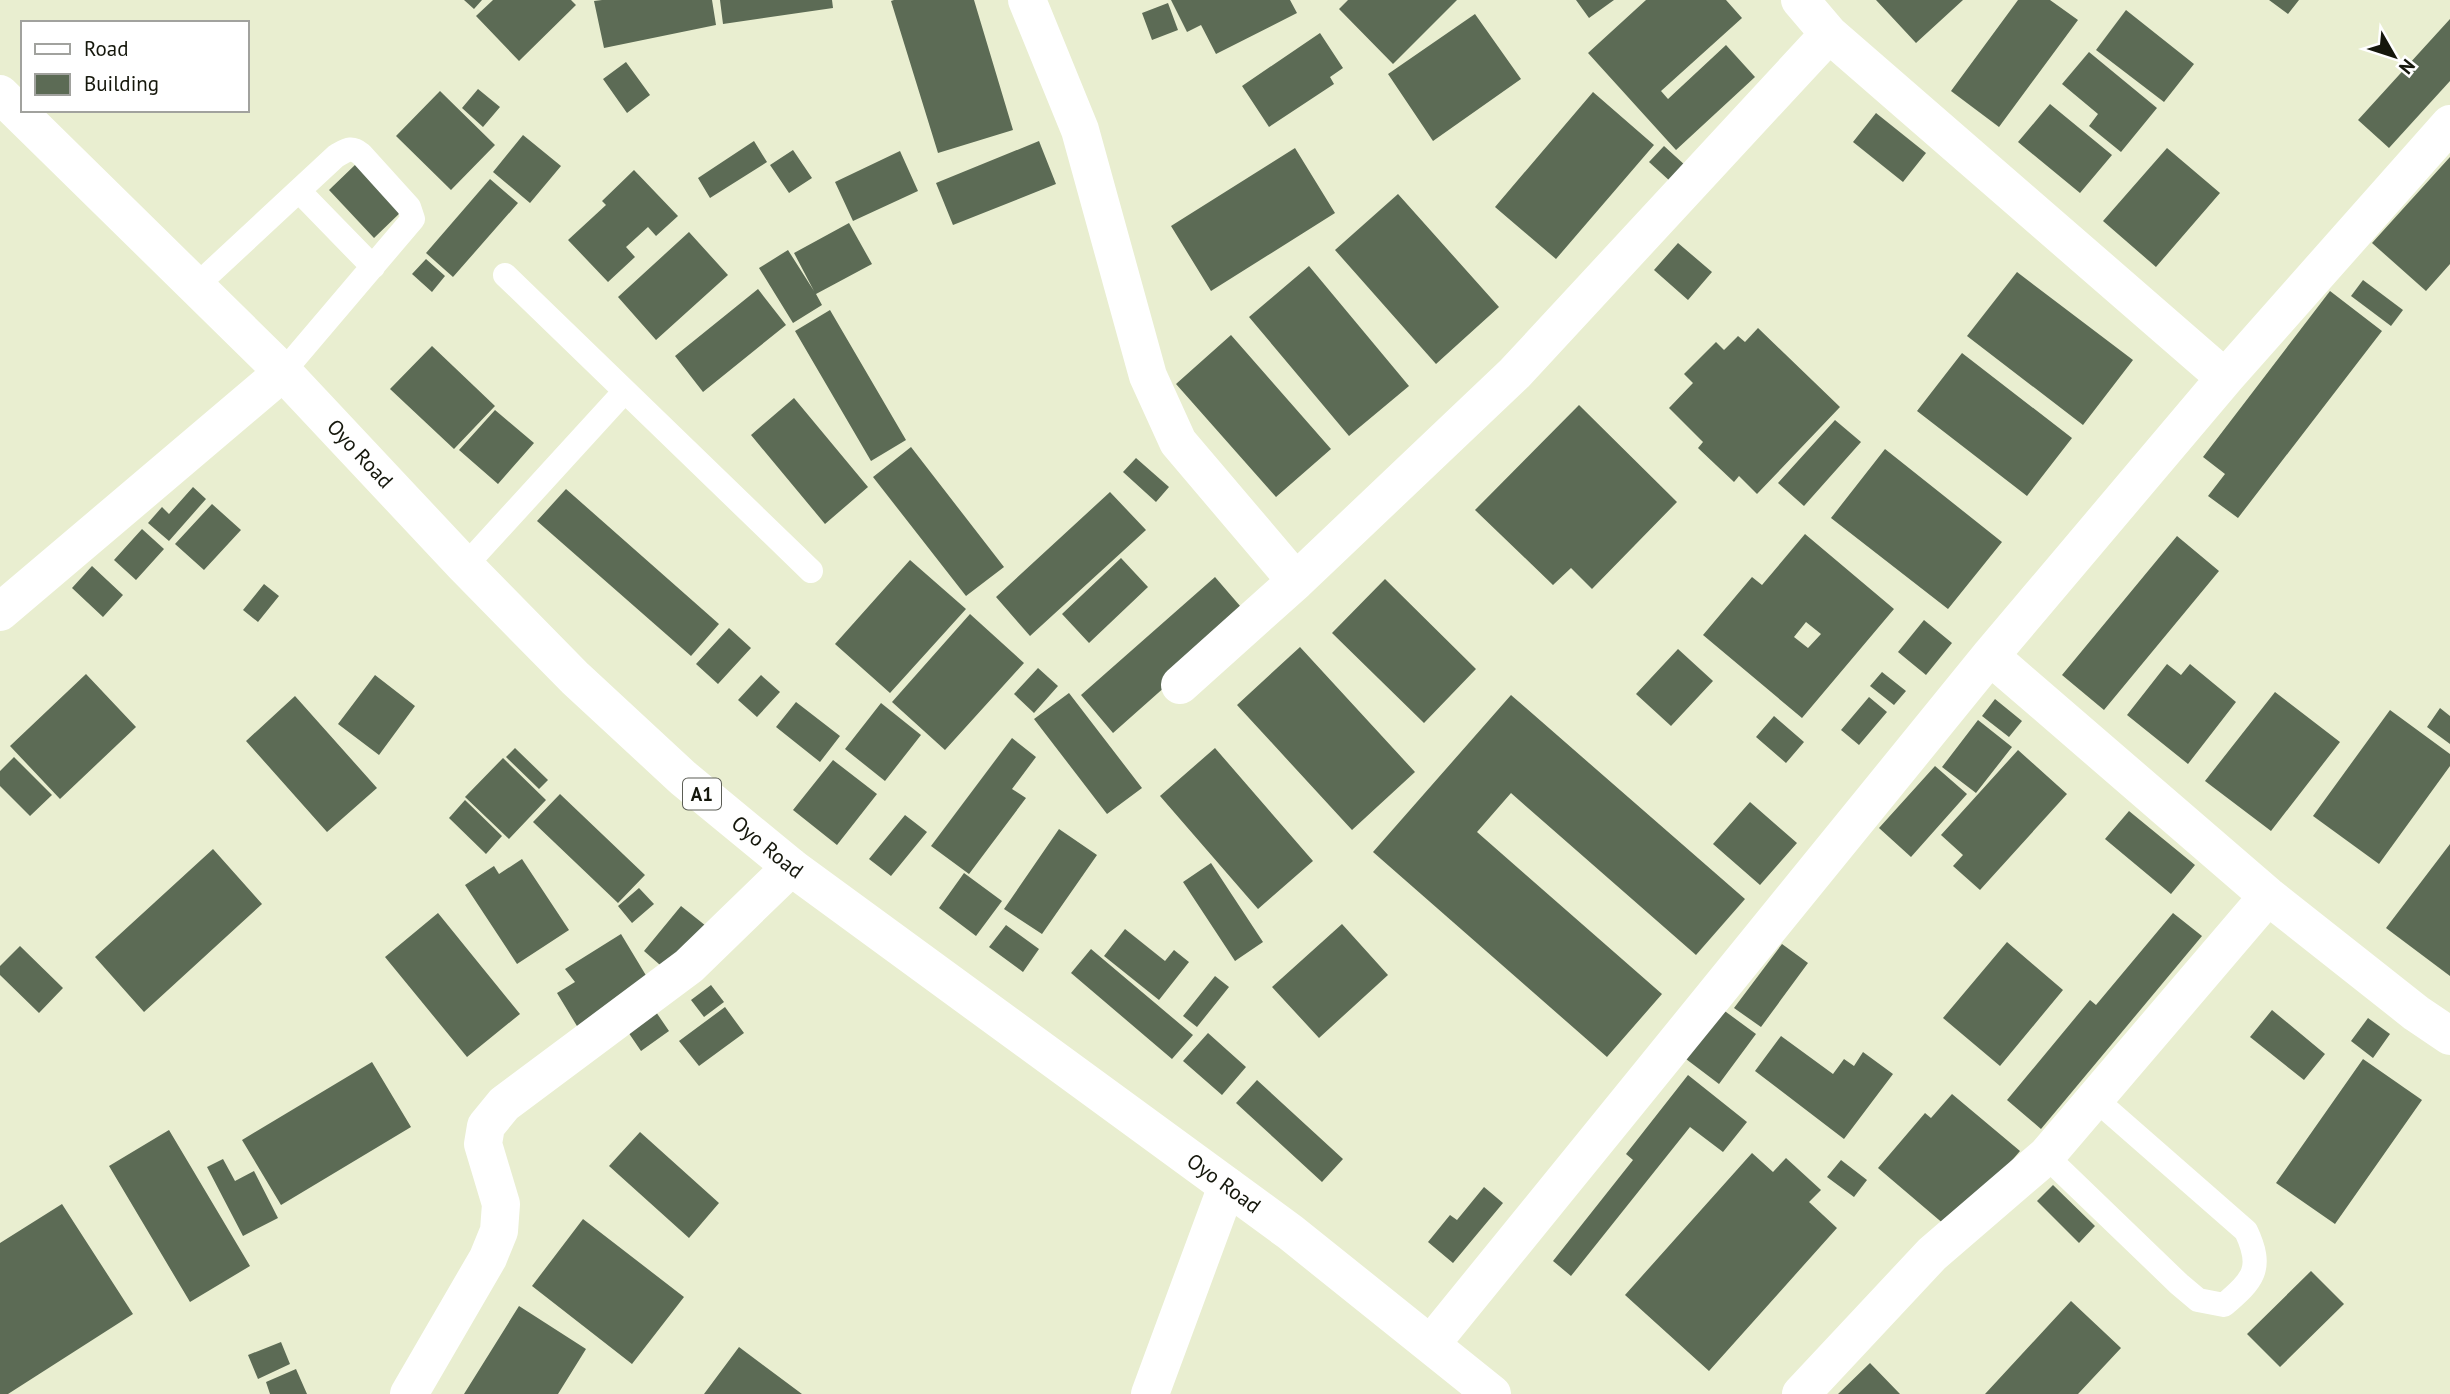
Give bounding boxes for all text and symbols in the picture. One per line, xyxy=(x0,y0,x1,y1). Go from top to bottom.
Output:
legend xyxy=(21,21,248,112)
north arrow xyxy=(2359,21,2429,91)
text: Road xyxy=(84,35,128,62)
text: N xyxy=(2394,54,2420,79)
text: Building xyxy=(84,70,159,97)
street label: Oyo Road xyxy=(321,413,399,494)
road number: A1 xyxy=(683,778,721,810)
street label: Oyo Road xyxy=(726,810,809,884)
street label: Oyo Road xyxy=(1182,1147,1266,1219)

